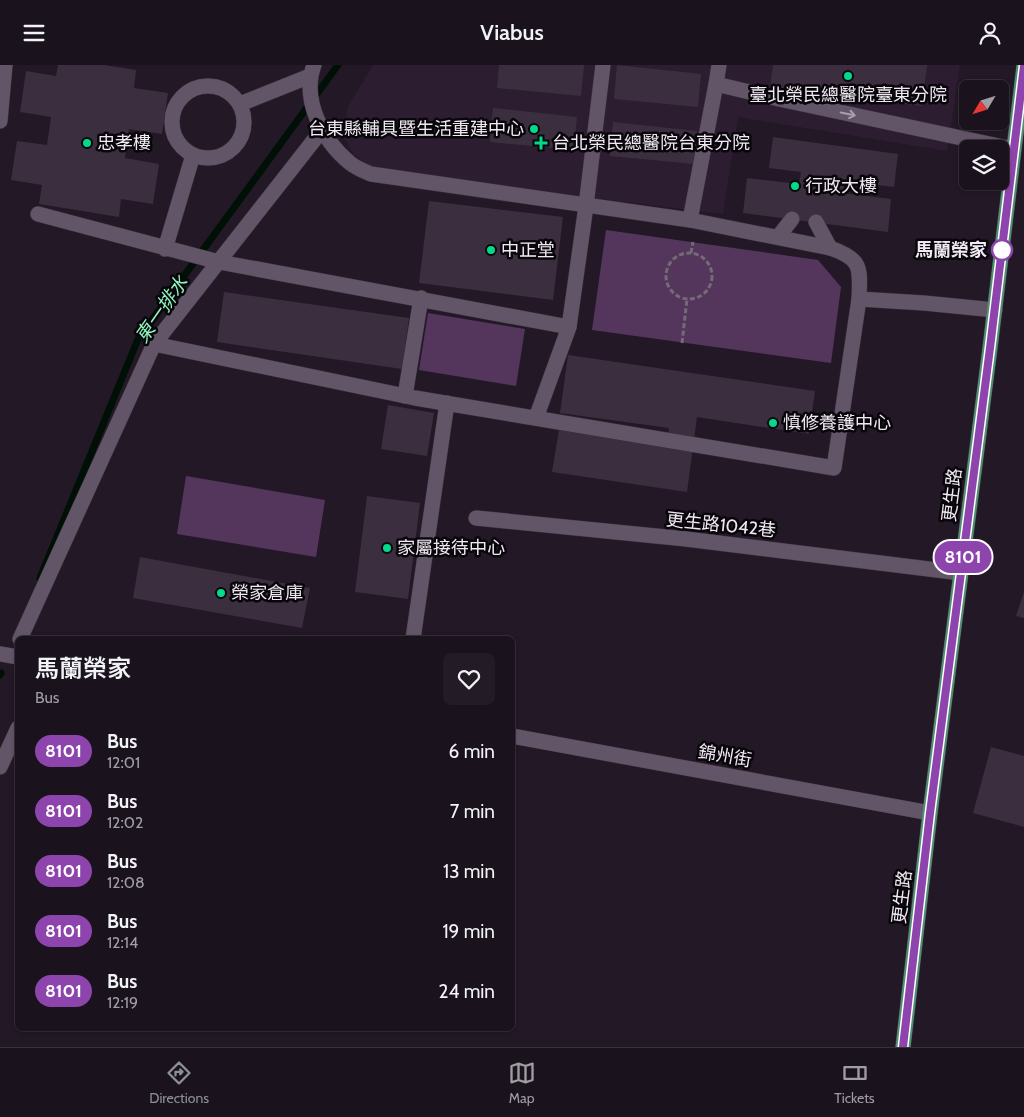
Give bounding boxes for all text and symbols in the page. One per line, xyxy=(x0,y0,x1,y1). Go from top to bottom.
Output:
icon: menu xyxy=(20,19,48,47)
text: Viabus xyxy=(480,19,544,46)
icon: person xyxy=(976,19,1004,47)
marker: 臺北榮民總醫院臺東分院 xyxy=(842,70,854,82)
north arrow xyxy=(959,80,1009,130)
map controls xyxy=(959,80,1009,190)
place label: 臺北榮民總醫院臺東分院 xyxy=(749,84,947,106)
one-way arrow xyxy=(840,110,856,119)
place label: 台東縣輔具暨生活重建中心 xyxy=(308,118,524,140)
marker: 台東縣輔具暨生活重建中心 xyxy=(528,123,540,135)
place label: 忠孝樓 xyxy=(97,132,151,154)
place label: 台北榮民總醫院台東分院 xyxy=(552,132,750,154)
marker: 台北榮民總醫院台東分院 xyxy=(534,136,548,150)
marker: 忠孝樓 xyxy=(81,137,93,149)
button: layers xyxy=(959,140,1009,190)
place label: 行政大樓 xyxy=(805,175,877,197)
marker: 行政大樓 xyxy=(789,180,801,192)
place label: 中正堂 xyxy=(501,239,555,261)
place label: 馬蘭榮家 xyxy=(915,239,987,261)
marker: 馬蘭榮家 xyxy=(991,239,1013,261)
marker: 中正堂 xyxy=(485,244,497,256)
water label: 東一排水 xyxy=(130,271,193,347)
place label: 慎修養護中心 xyxy=(783,412,891,434)
marker: 慎修養護中心 xyxy=(767,417,779,429)
street label: 更生路 xyxy=(938,467,966,523)
street label: 更生路1042巷 xyxy=(665,508,777,542)
place label: 家屬接待中心 xyxy=(397,537,505,559)
line badge: 8101 xyxy=(928,541,998,573)
marker: 家屬接待中心 xyxy=(381,542,393,554)
text: 8101 xyxy=(945,546,981,568)
place label: 榮家倉庫 xyxy=(231,582,303,604)
marker: 榮家倉庫 xyxy=(215,587,227,599)
button: heart xyxy=(443,653,495,705)
text: 馬蘭榮家 xyxy=(35,654,131,683)
text: Bus xyxy=(35,688,59,707)
text: Bus xyxy=(107,730,137,753)
text: 8101 xyxy=(45,740,82,762)
text: 6 min xyxy=(449,740,495,763)
street label: 錦州街 xyxy=(697,740,753,772)
text: 12:01 xyxy=(107,753,140,772)
text: Bus xyxy=(107,790,137,813)
text: 8101 xyxy=(45,800,82,822)
text: 7 min xyxy=(450,800,495,823)
text: 12:02 xyxy=(107,813,143,832)
text: Bus xyxy=(107,850,137,873)
text: 8101 xyxy=(45,860,82,882)
text: 13 min xyxy=(443,860,495,883)
street label: 更生路 xyxy=(888,869,916,925)
text: 12:08 xyxy=(107,873,145,892)
text: Bus xyxy=(107,910,137,933)
text: 8101 xyxy=(45,920,82,942)
text: 19 min xyxy=(442,920,495,943)
text: 12:14 xyxy=(107,933,138,952)
text: Bus xyxy=(107,970,137,993)
text: 8101 xyxy=(45,980,82,1002)
text: 24 min xyxy=(438,980,495,1003)
text: 12:19 xyxy=(107,993,138,1012)
tab: Directions xyxy=(149,1059,209,1107)
tab: Map xyxy=(508,1059,536,1107)
tab: Tickets xyxy=(834,1059,875,1107)

